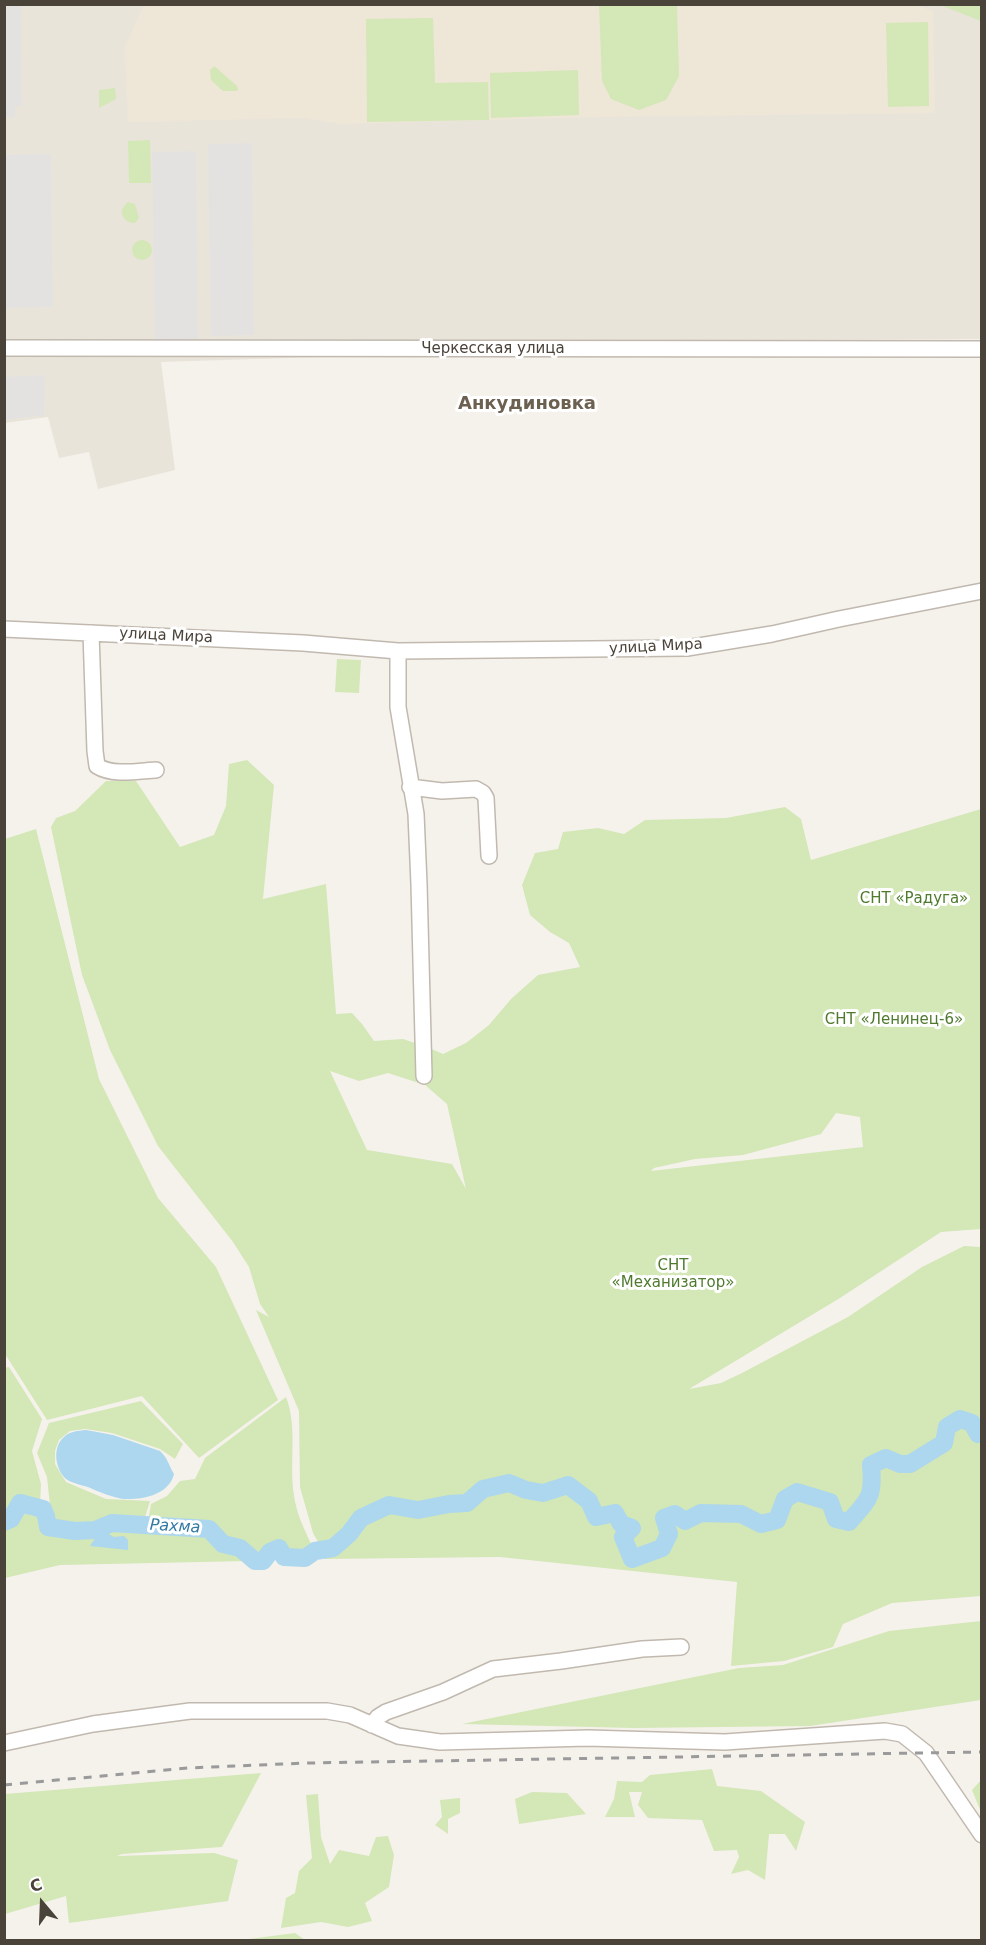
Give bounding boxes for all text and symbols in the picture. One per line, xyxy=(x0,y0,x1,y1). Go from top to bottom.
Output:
street label: Черкесская улица xyxy=(421,340,565,358)
district label: Анкудиновка xyxy=(458,393,596,415)
street label: улица Мира xyxy=(119,625,213,647)
street label: улица Мира xyxy=(609,636,703,658)
park label: СНТ «Радуга» xyxy=(860,890,968,908)
park label: СНТ «Ленинец-6» xyxy=(825,1011,963,1029)
park label: СНТ «Механизатор» xyxy=(612,1257,734,1292)
water label: Рахма xyxy=(149,1516,201,1538)
north arrow xyxy=(12,1873,72,1933)
text: С xyxy=(27,1875,45,1896)

